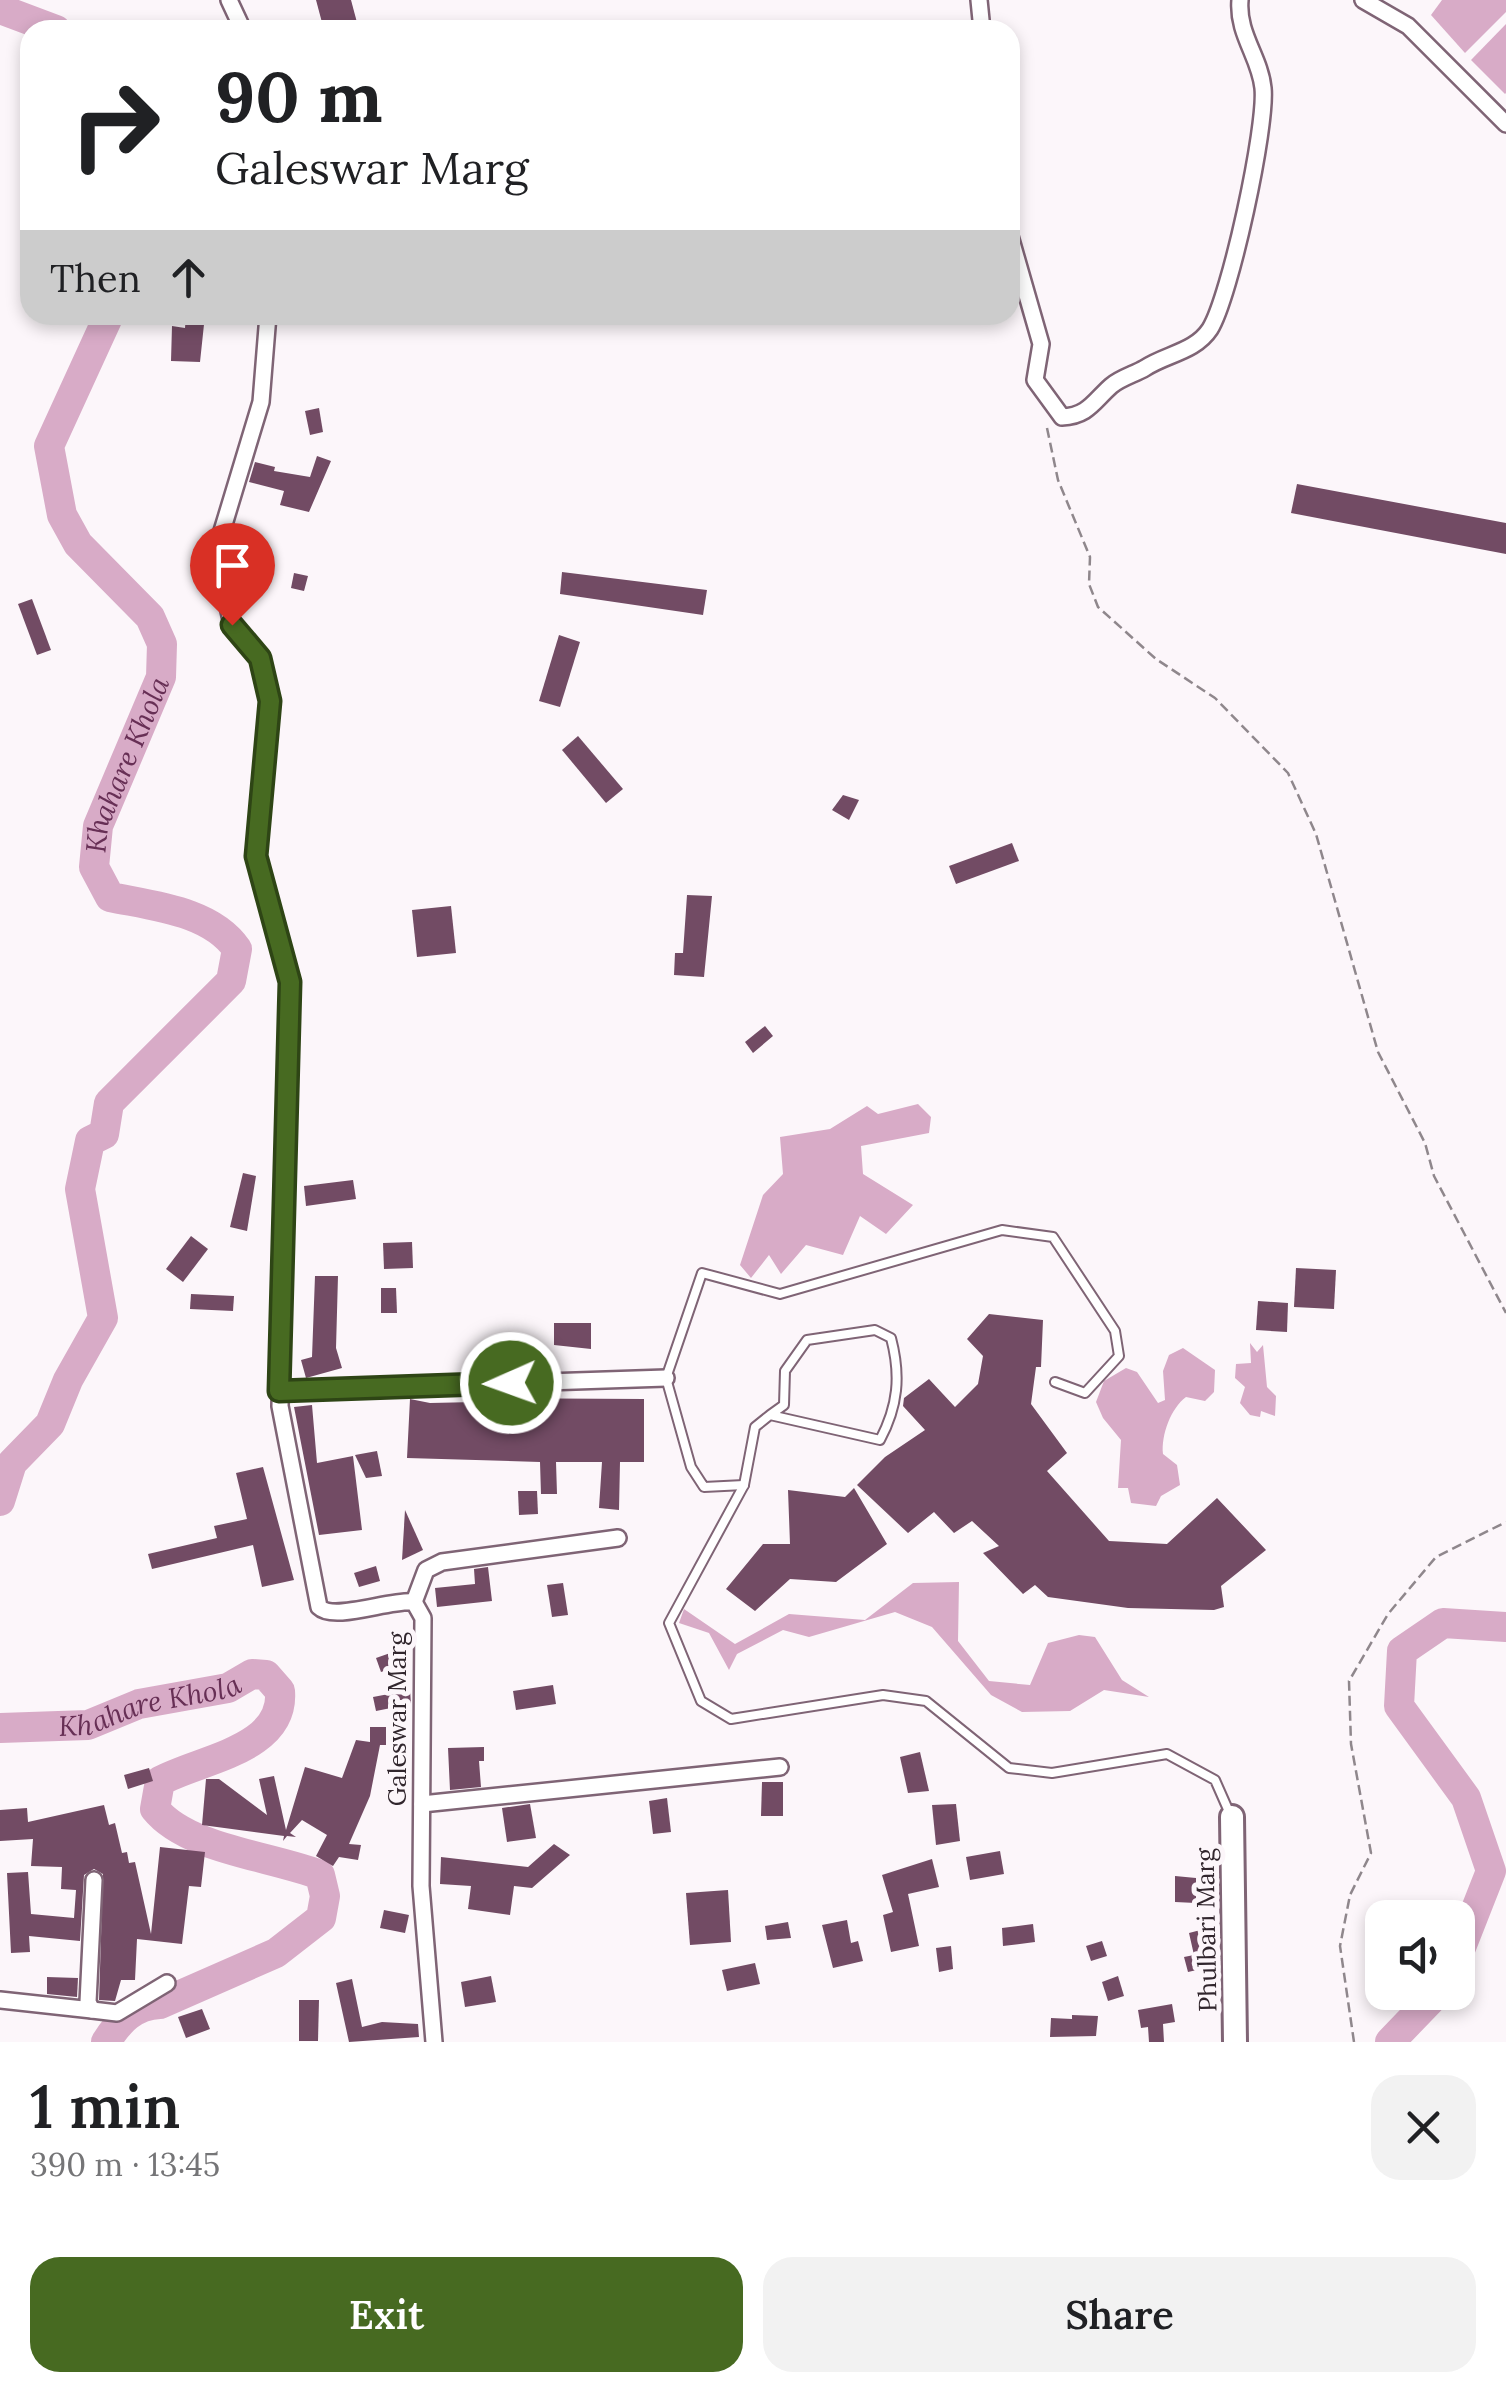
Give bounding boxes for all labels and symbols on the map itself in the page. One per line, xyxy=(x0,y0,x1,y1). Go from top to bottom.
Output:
pin xyxy=(190,523,275,626)
water label: Khahare Khola xyxy=(77,671,177,854)
position arrow xyxy=(459,1331,563,1435)
street label: Galeswar Marg xyxy=(381,1631,413,1806)
water label: Khahare Khola xyxy=(58,1666,248,1744)
street label: Phulbari Marg xyxy=(1189,1847,1223,2012)

